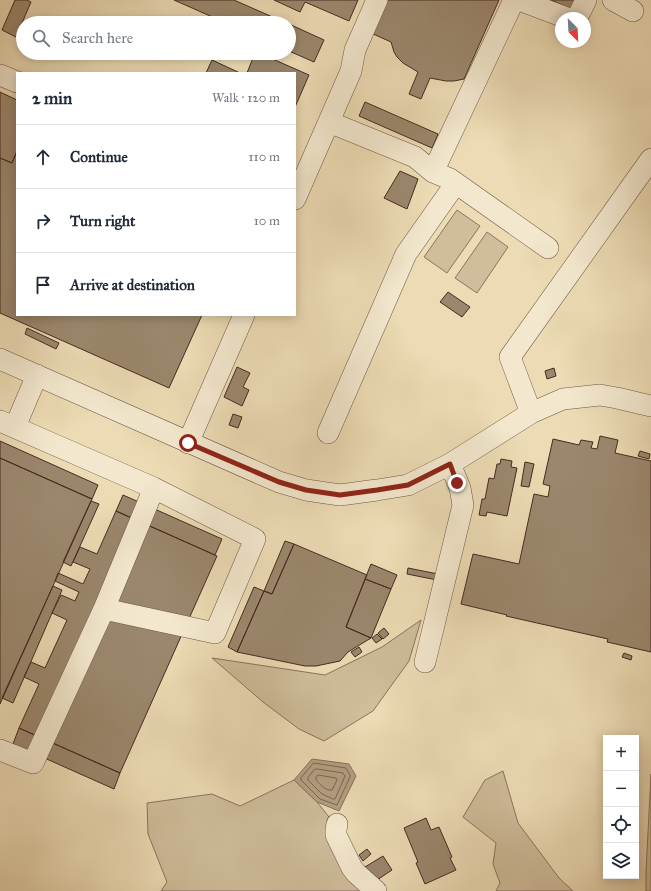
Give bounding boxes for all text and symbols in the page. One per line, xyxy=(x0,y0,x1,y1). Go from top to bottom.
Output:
north arrow xyxy=(555,12,591,48)
search box xyxy=(16,16,296,60)
icon: search xyxy=(30,27,52,49)
text: Search here xyxy=(62,29,133,47)
text: 2 min xyxy=(32,88,72,109)
text: Walk · 120 m xyxy=(212,90,280,106)
icon: ahead xyxy=(32,146,54,168)
text: Continue xyxy=(70,148,128,166)
text: 110 m xyxy=(248,149,280,165)
icon: right xyxy=(32,210,54,232)
text: Turn right xyxy=(70,212,135,230)
text: 10 m xyxy=(254,213,280,229)
icon: arrive xyxy=(32,274,54,296)
text: Arrive at destination xyxy=(70,276,195,294)
route start xyxy=(179,434,197,452)
route end xyxy=(448,474,466,492)
map controls xyxy=(603,735,639,879)
button: + xyxy=(603,735,639,771)
button: − xyxy=(603,771,639,807)
button: locate xyxy=(603,807,639,843)
button: layers xyxy=(603,843,639,879)

